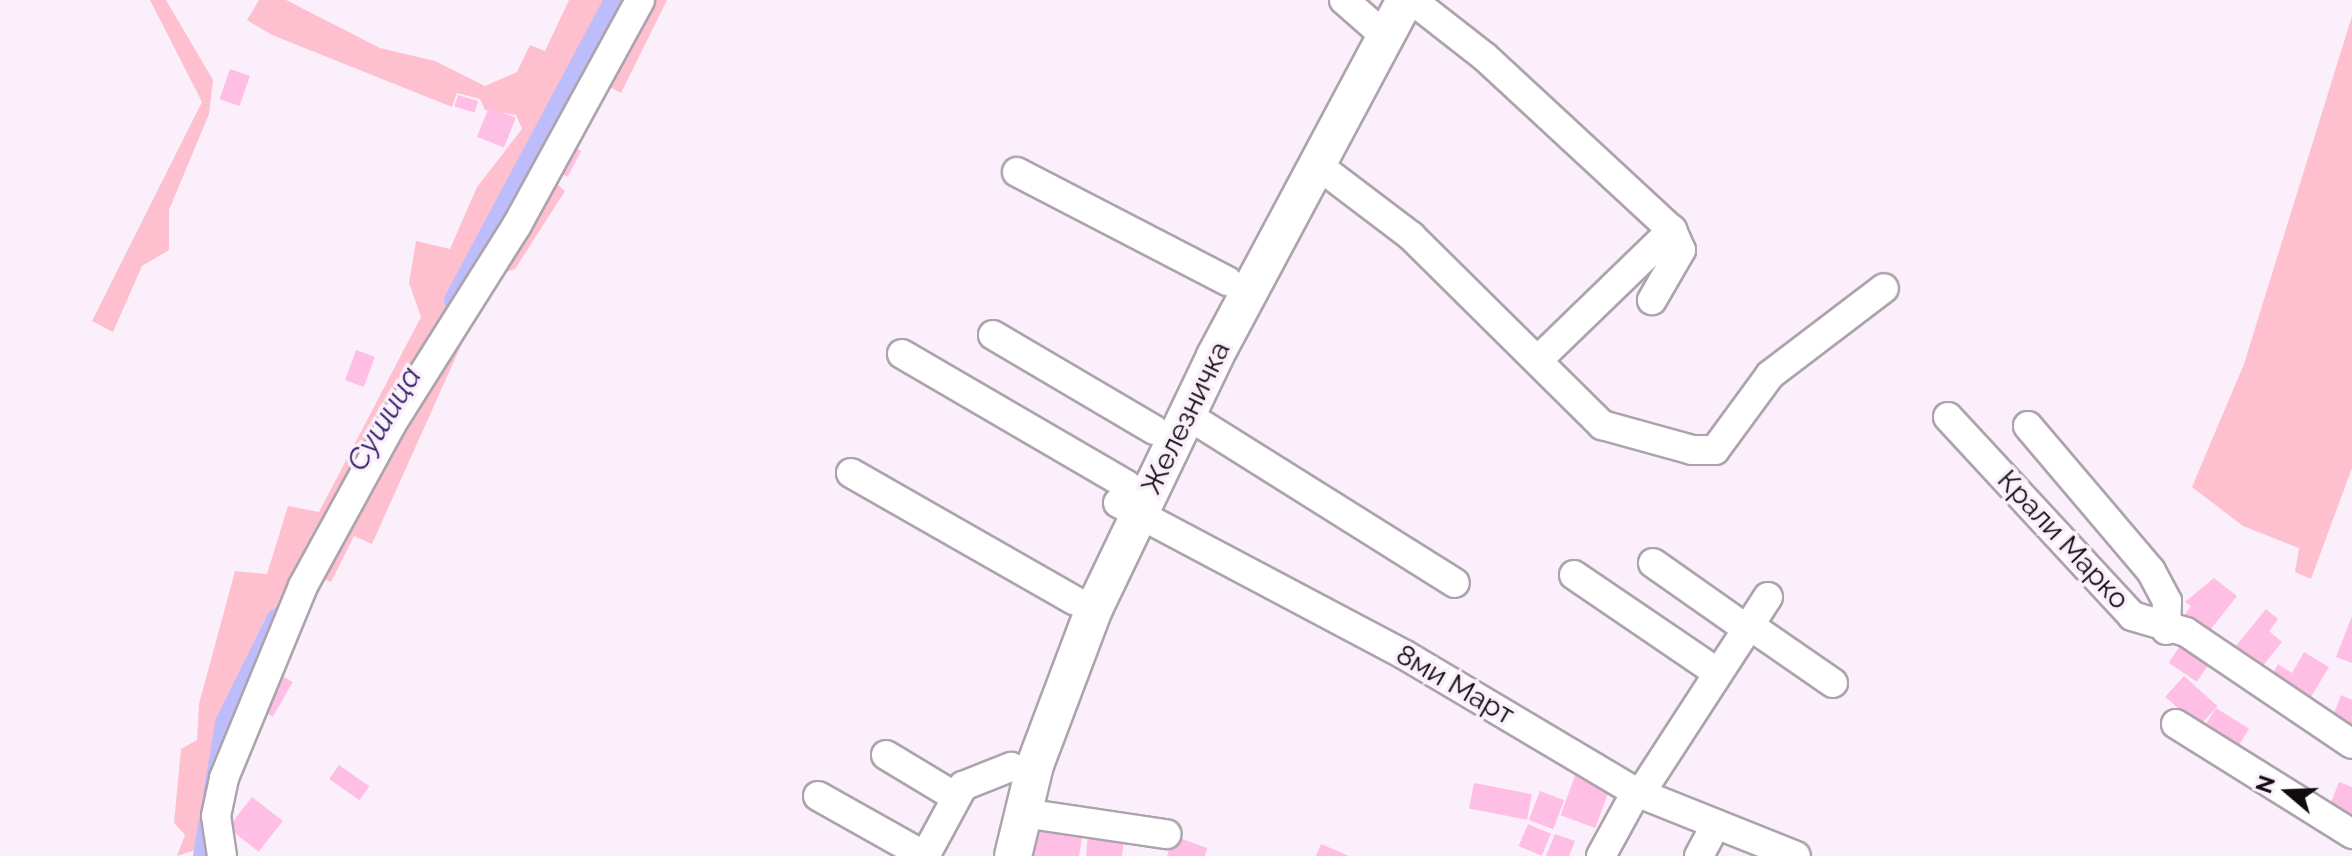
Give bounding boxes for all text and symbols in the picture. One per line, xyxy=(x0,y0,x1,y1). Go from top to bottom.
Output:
street label: Железничка xyxy=(1135,336,1237,500)
water label: Сушица xyxy=(339,360,429,478)
street label: Крали Марко xyxy=(1990,464,2136,616)
street label: 8ми Март xyxy=(1390,638,1520,732)
north arrow xyxy=(2248,752,2328,832)
text: N xyxy=(2250,772,2280,796)

